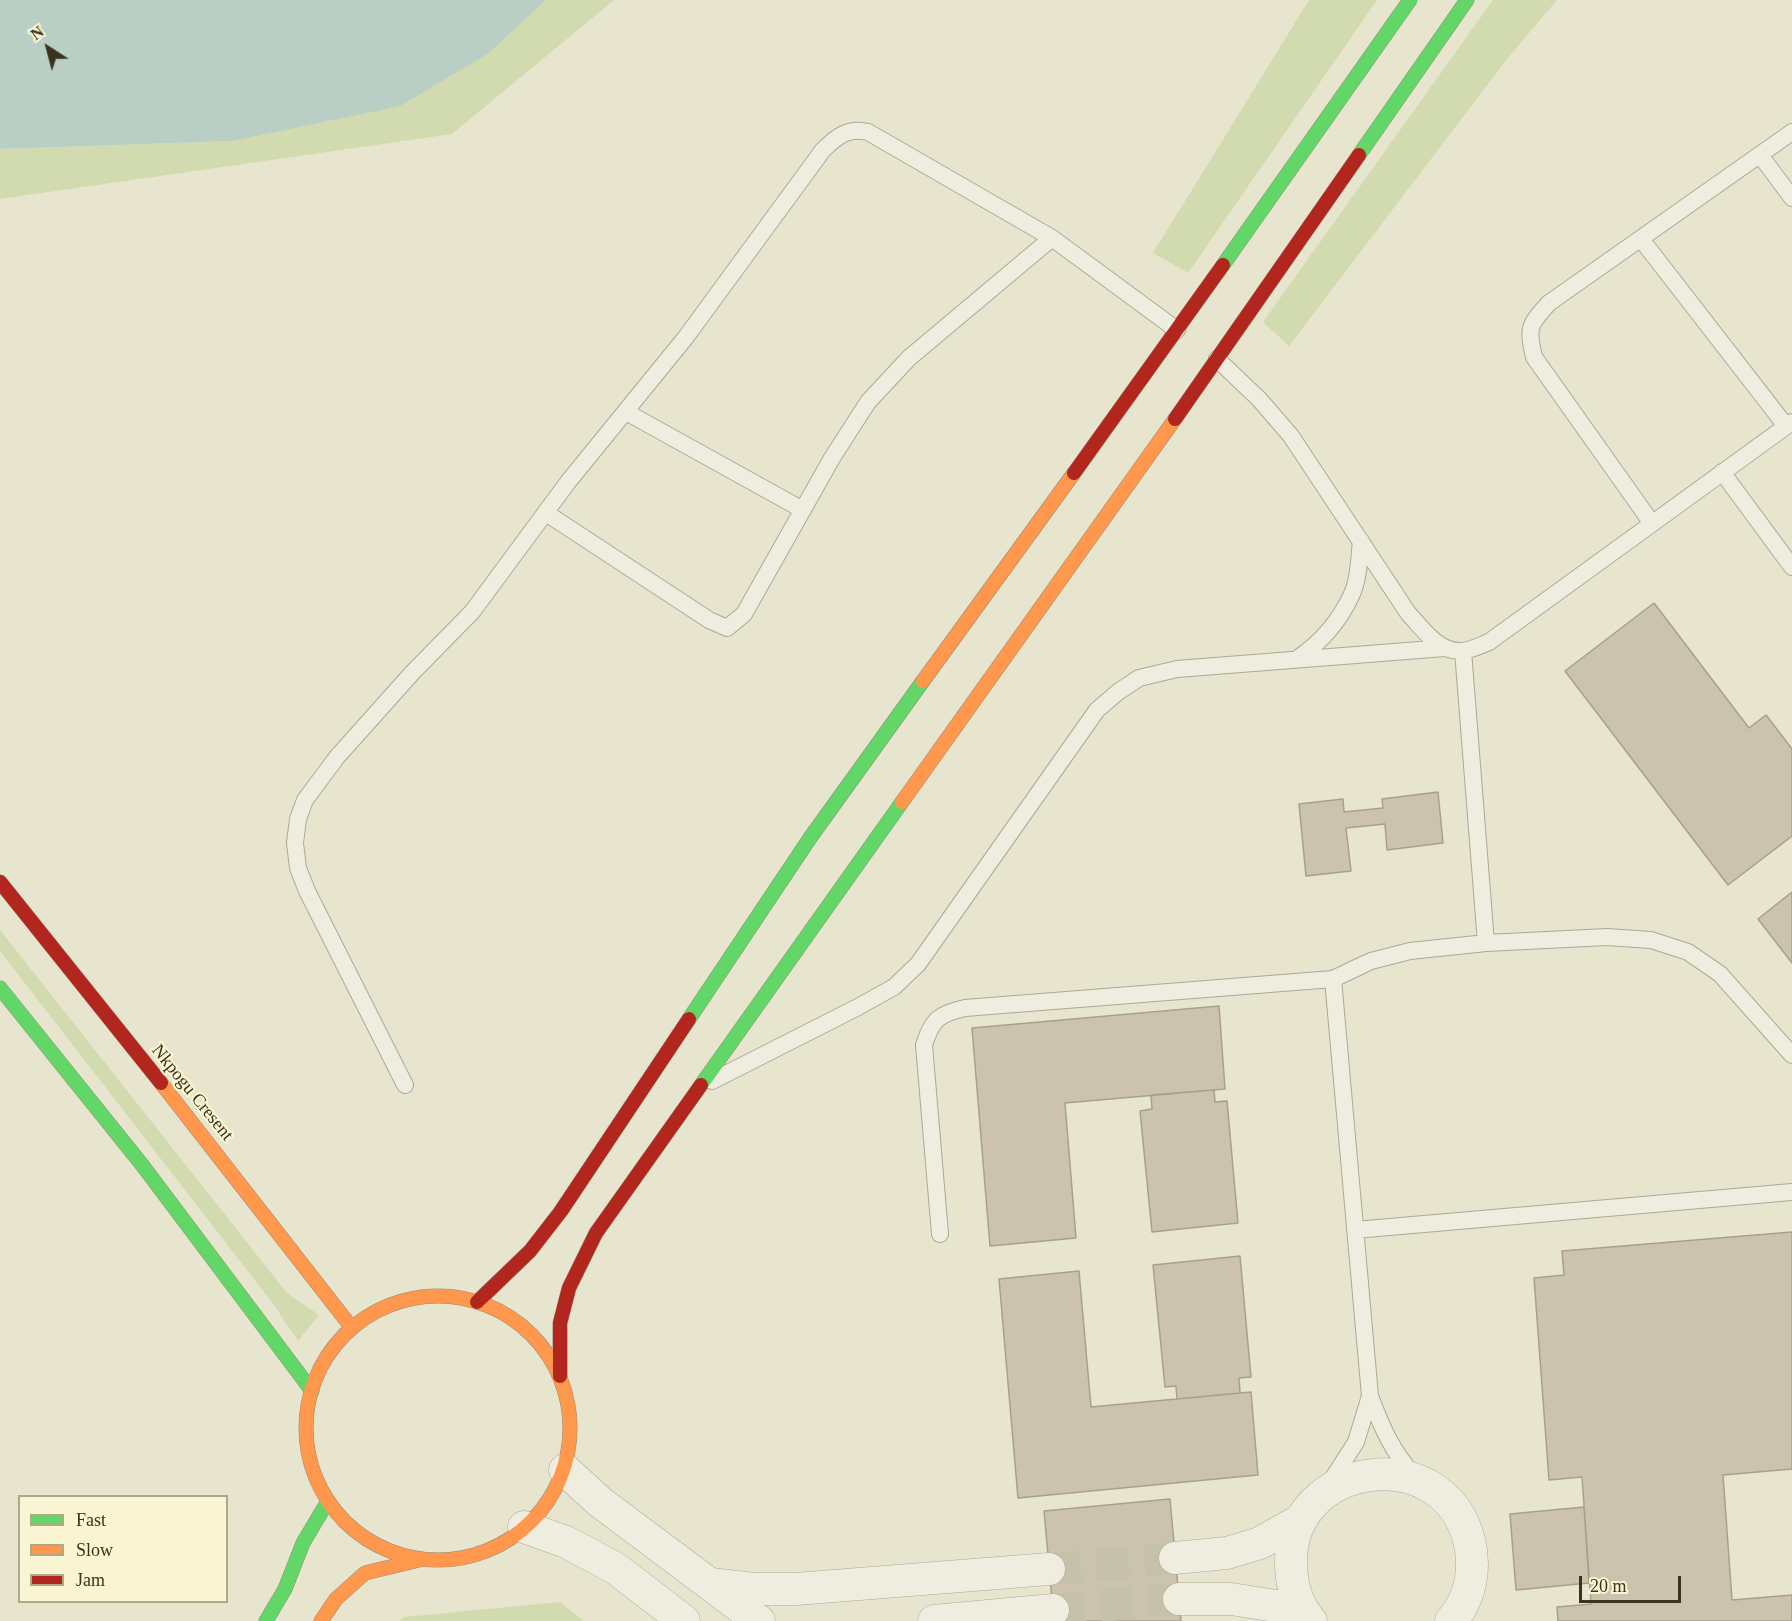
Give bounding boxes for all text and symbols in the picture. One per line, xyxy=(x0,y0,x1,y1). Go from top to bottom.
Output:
north arrow xyxy=(18,18,78,78)
text: N xyxy=(27,23,47,43)
street label: Nkpogu Cresent xyxy=(147,1041,237,1145)
legend xyxy=(18,1495,228,1603)
text: Fast xyxy=(76,1510,106,1530)
text: Slow xyxy=(76,1540,113,1560)
scale bar xyxy=(1582,1564,1684,1602)
text: Jam xyxy=(76,1570,105,1590)
text: 20 m xyxy=(1590,1576,1627,1596)

